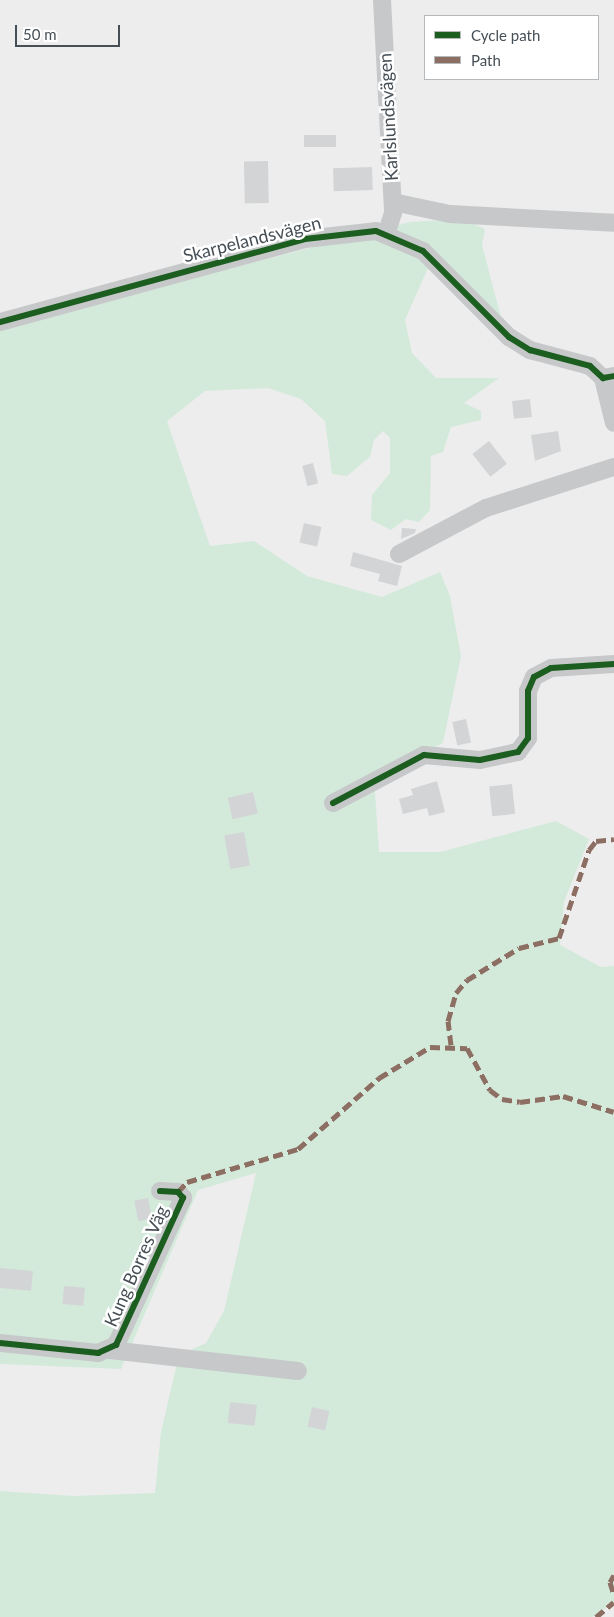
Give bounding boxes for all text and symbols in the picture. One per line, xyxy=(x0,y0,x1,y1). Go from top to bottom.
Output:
scale bar xyxy=(18,15,122,47)
legend xyxy=(424,15,599,80)
text: 50 m xyxy=(23,25,57,43)
text: Cycle path xyxy=(471,26,540,44)
text: Path xyxy=(471,51,501,69)
street label: Karlslundsvägen xyxy=(374,52,402,182)
street label: Skarpelandsvägen xyxy=(181,211,323,267)
street label: Kung Borres Väg xyxy=(99,1202,173,1330)

